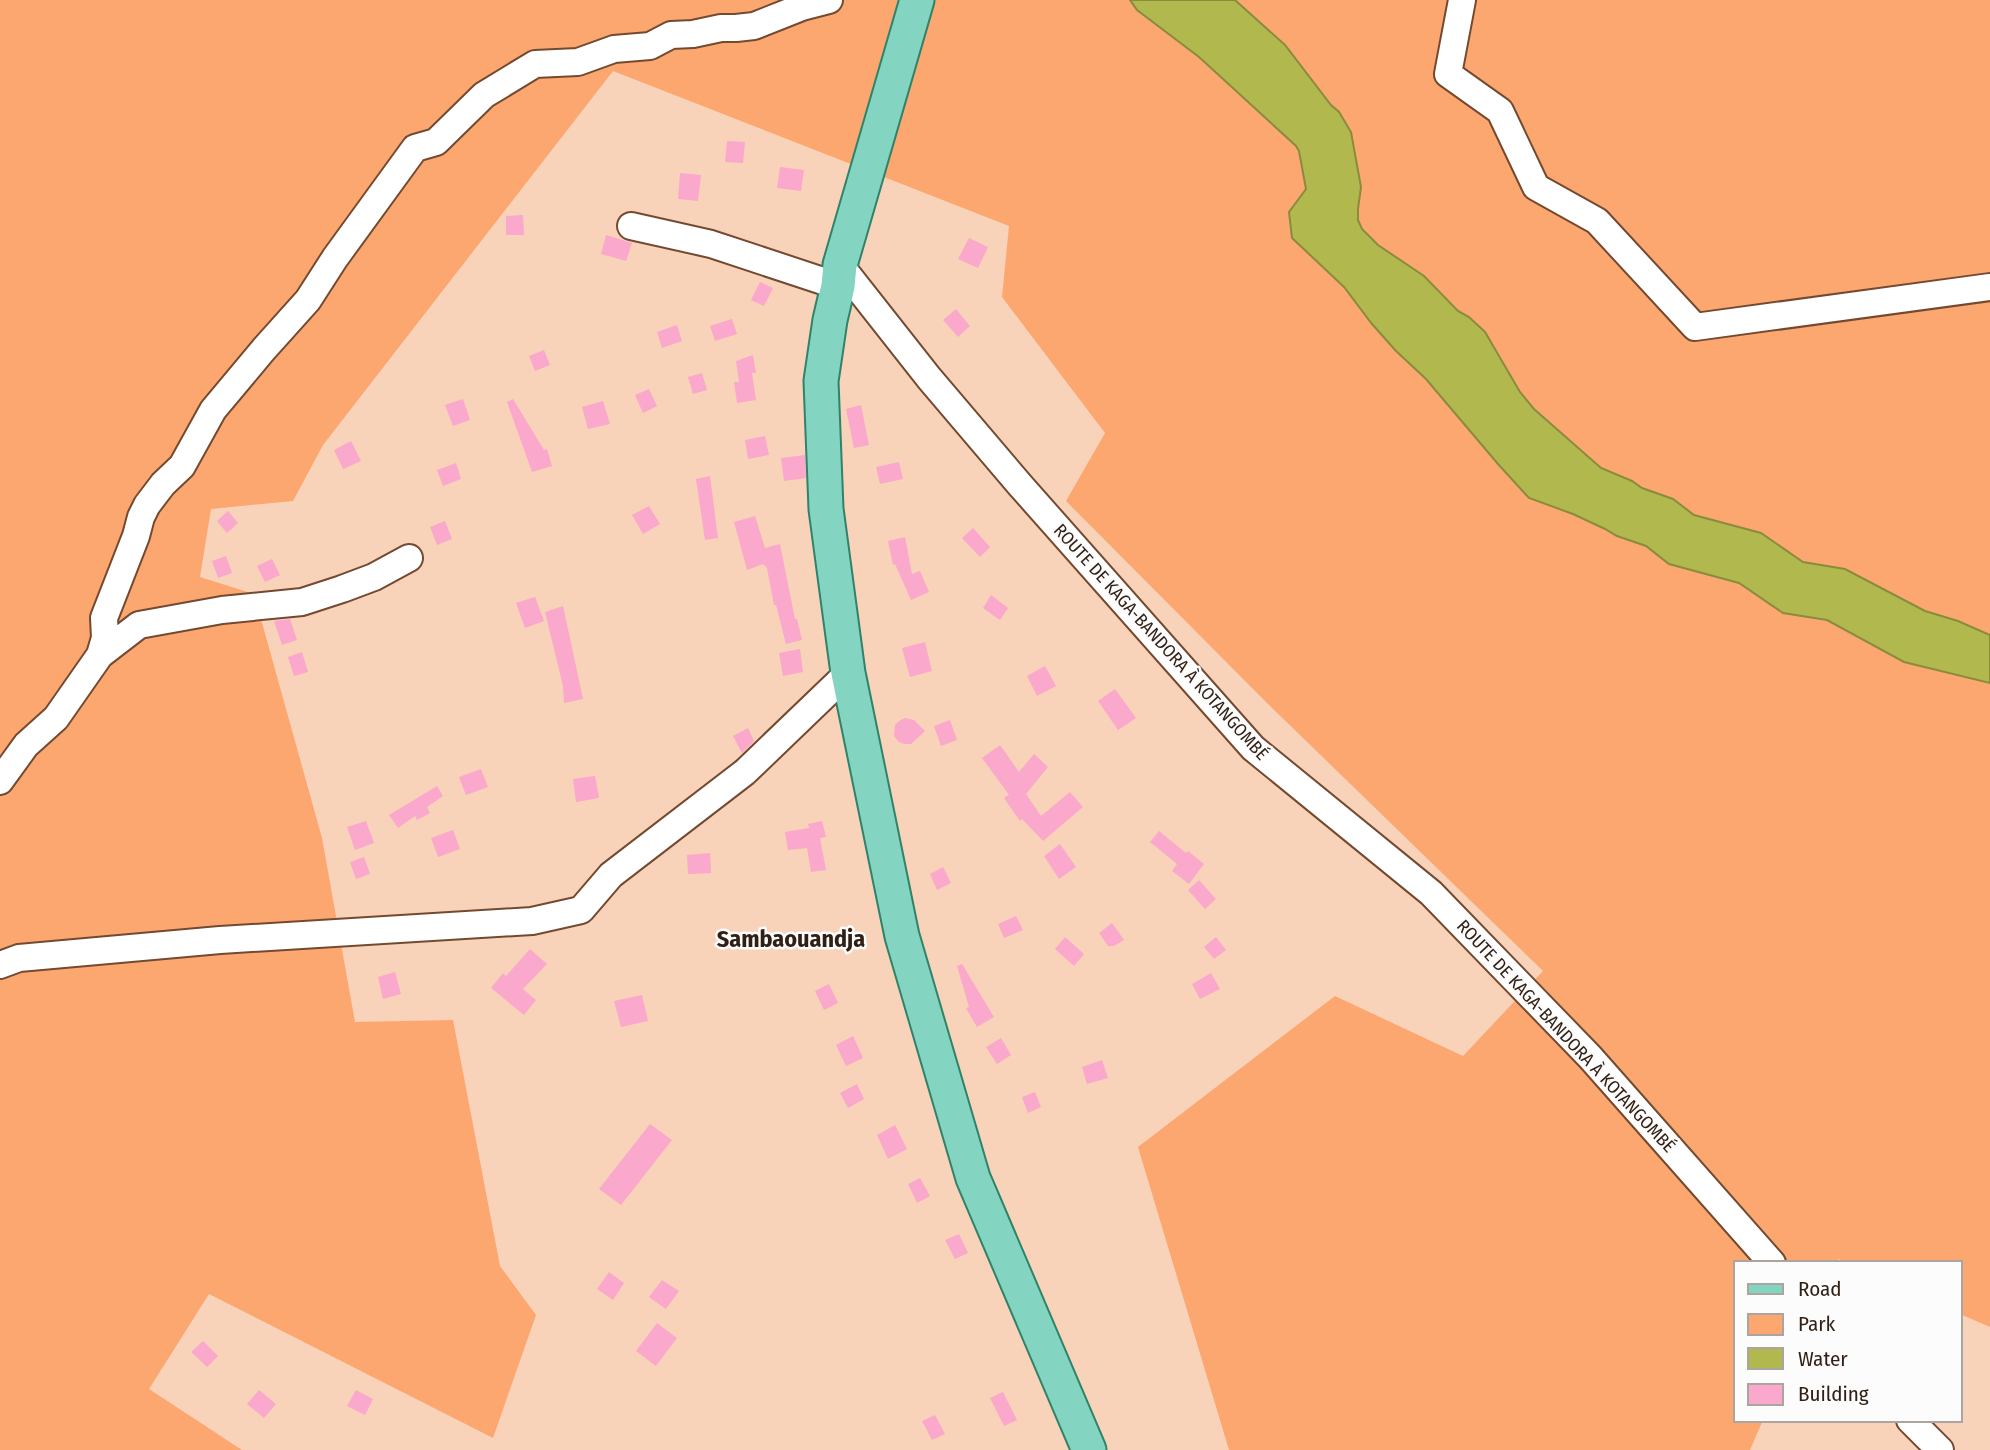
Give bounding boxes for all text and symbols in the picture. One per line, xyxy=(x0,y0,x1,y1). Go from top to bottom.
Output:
street label: ROUTE DE KAGA-BANDORA À KOTANGOMBÉ xyxy=(1049,519,1274,765)
street label: ROUTE DE KAGA-BANDORA À KOTANGOMBÉ xyxy=(1452,914,1681,1157)
district label: Sambaouandja xyxy=(717,925,865,953)
legend xyxy=(1734,1261,1962,1422)
text: Road xyxy=(1798,1276,1842,1302)
text: Park xyxy=(1798,1311,1836,1337)
text: Water xyxy=(1798,1346,1848,1372)
text: Building xyxy=(1798,1381,1869,1407)

